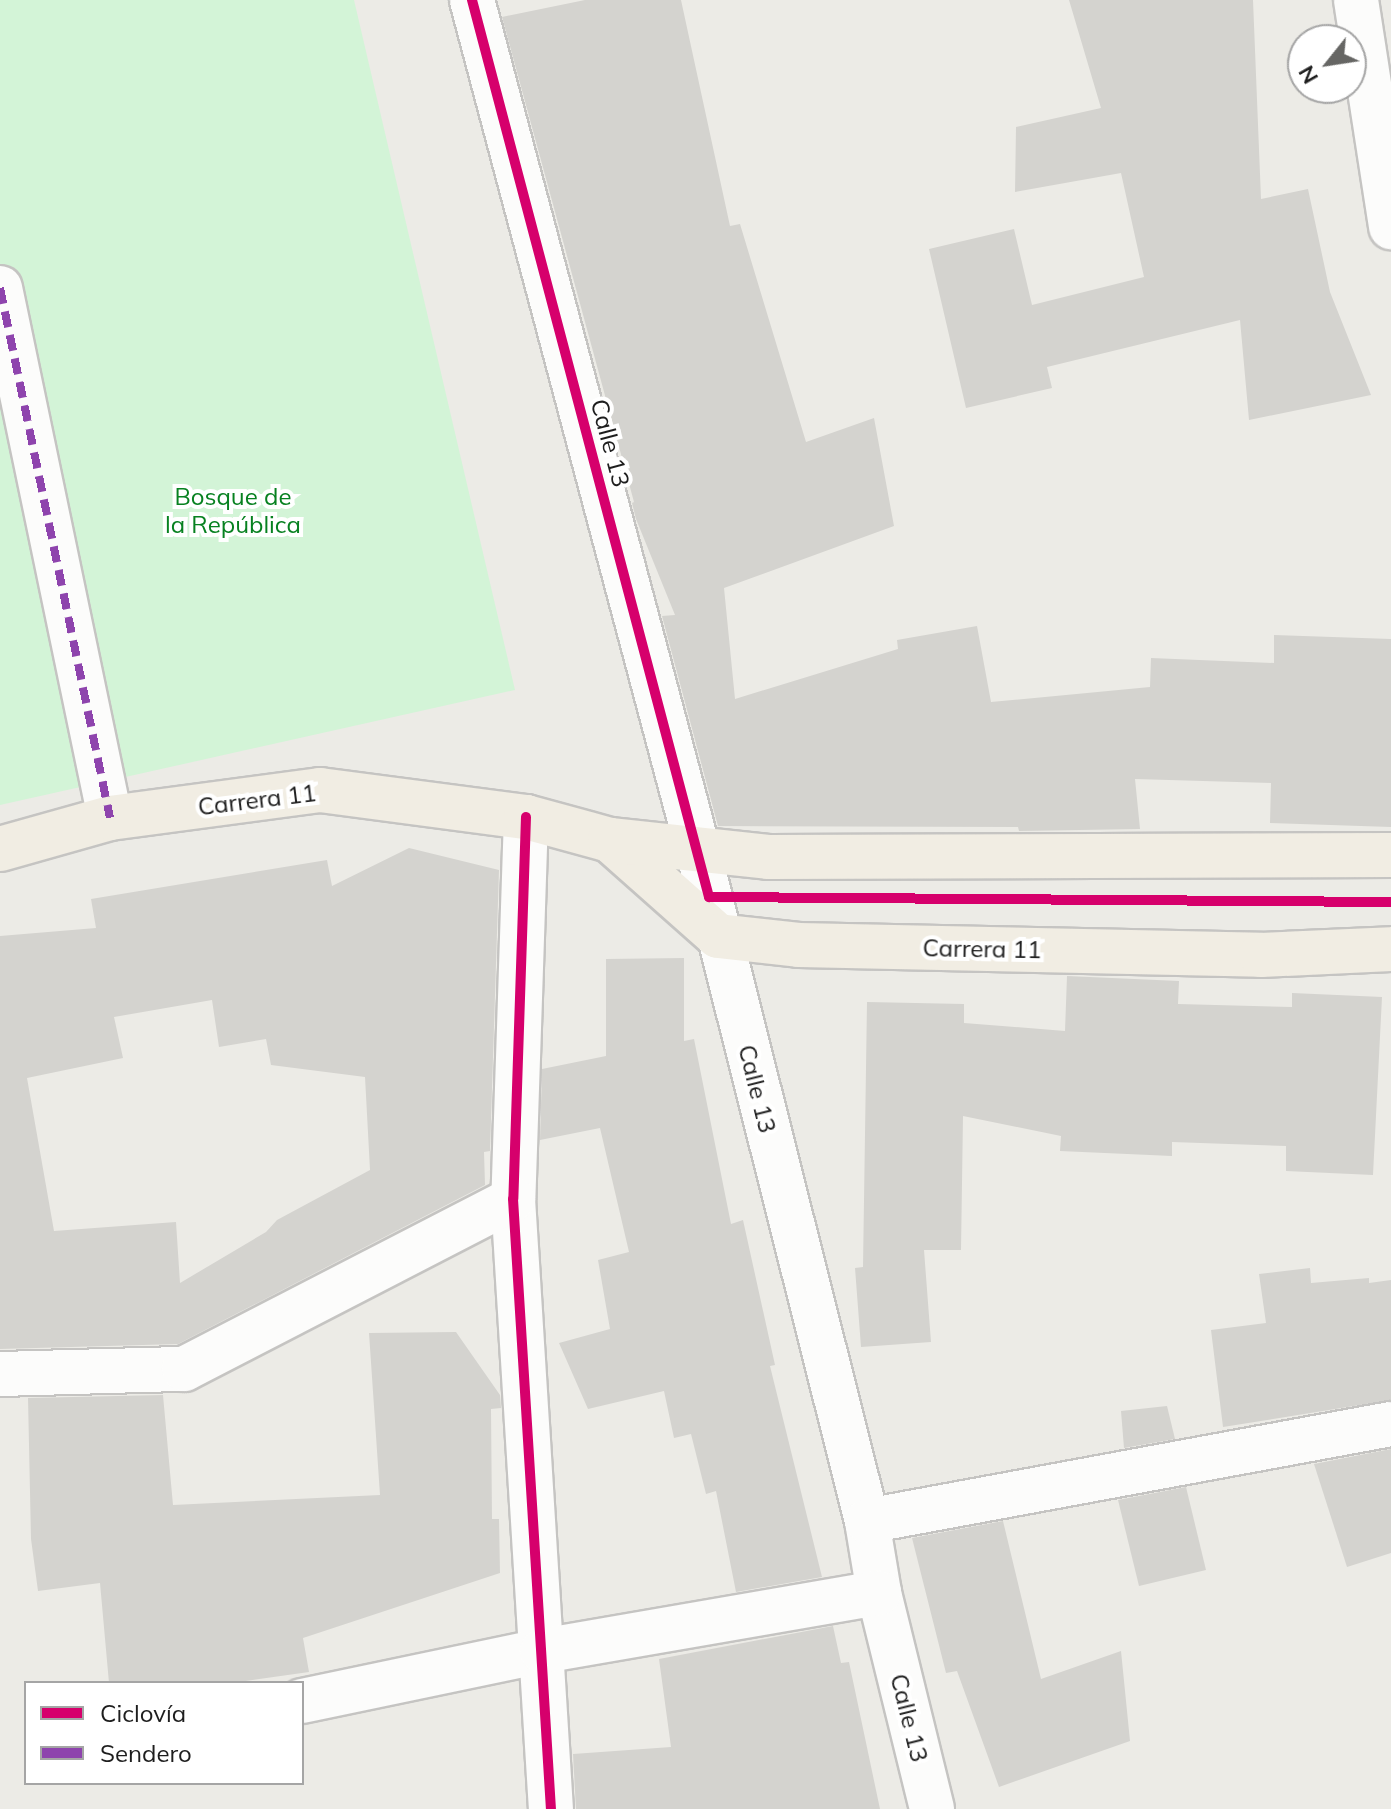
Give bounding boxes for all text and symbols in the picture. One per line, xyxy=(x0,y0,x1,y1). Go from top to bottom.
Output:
north arrow xyxy=(1287,24,1367,104)
text: N xyxy=(1292,61,1324,89)
street label: Calle 13 xyxy=(584,396,636,490)
park label: Bosque de la República xyxy=(165,483,301,539)
street label: Carrera 11 xyxy=(196,778,318,822)
street label: Carrera 11 xyxy=(922,934,1042,964)
street label: Calle 13 xyxy=(732,1042,782,1136)
street label: Calle 13 xyxy=(884,1671,934,1765)
legend xyxy=(24,1681,304,1785)
text: Ciclovía xyxy=(100,1698,186,1728)
text: Sendero xyxy=(100,1738,192,1768)

